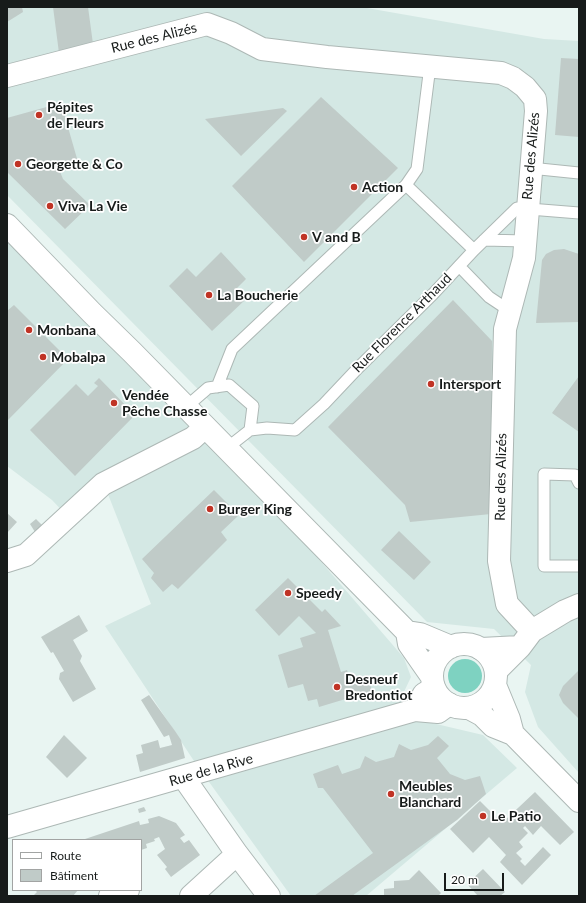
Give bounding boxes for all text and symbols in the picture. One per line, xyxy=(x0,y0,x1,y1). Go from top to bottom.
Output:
street label: Rue des Alizés xyxy=(109,19,199,57)
place label: Pépites de Fleurs xyxy=(47,99,104,132)
marker: Pépites de Fleurs xyxy=(34,110,44,120)
street label: Rue des Alizés xyxy=(519,111,543,201)
place label: Georgette & Co xyxy=(26,156,123,172)
marker: Georgette & Co xyxy=(13,159,23,169)
place label: Action xyxy=(362,179,403,195)
marker: Action xyxy=(349,182,359,192)
place label: Viva La Vie xyxy=(58,198,128,214)
marker: Viva La Vie xyxy=(45,201,55,211)
place label: V and B xyxy=(312,229,361,245)
marker: V and B xyxy=(299,232,309,242)
street label: Rue Florence Arthaud xyxy=(349,270,455,376)
place label: La Boucherie xyxy=(217,287,298,303)
marker: La Boucherie xyxy=(204,290,214,300)
place label: Monbana xyxy=(37,322,96,338)
marker: Monbana xyxy=(24,325,34,335)
place label: Mobalpa xyxy=(51,349,106,365)
marker: Mobalpa xyxy=(38,352,48,362)
place label: Intersport xyxy=(439,376,501,392)
marker: Intersport xyxy=(426,379,436,389)
place label: Vendée Pêche Chasse xyxy=(122,387,207,420)
marker: Vendée Pêche Chasse xyxy=(109,398,119,408)
street label: Rue des Alizés xyxy=(492,433,510,521)
place label: Burger King xyxy=(218,501,292,517)
marker: Burger King xyxy=(205,504,215,514)
place label: Speedy xyxy=(296,585,342,601)
marker: Speedy xyxy=(283,588,293,598)
place label: Desneuf Bredontiot xyxy=(345,671,412,704)
marker: Desneuf Bredontiot xyxy=(332,682,342,692)
street label: Rue de la Rive xyxy=(167,750,255,790)
place label: Meubles Blanchard xyxy=(399,778,461,810)
marker: Meubles Blanchard xyxy=(386,789,396,799)
place label: Le Patio xyxy=(491,808,541,824)
marker: Le Patio xyxy=(478,811,488,821)
legend xyxy=(12,839,142,891)
text: Route xyxy=(50,848,81,863)
scale bar xyxy=(446,865,506,891)
text: Bâtiment xyxy=(50,868,98,883)
text: 20 m xyxy=(451,872,478,887)

